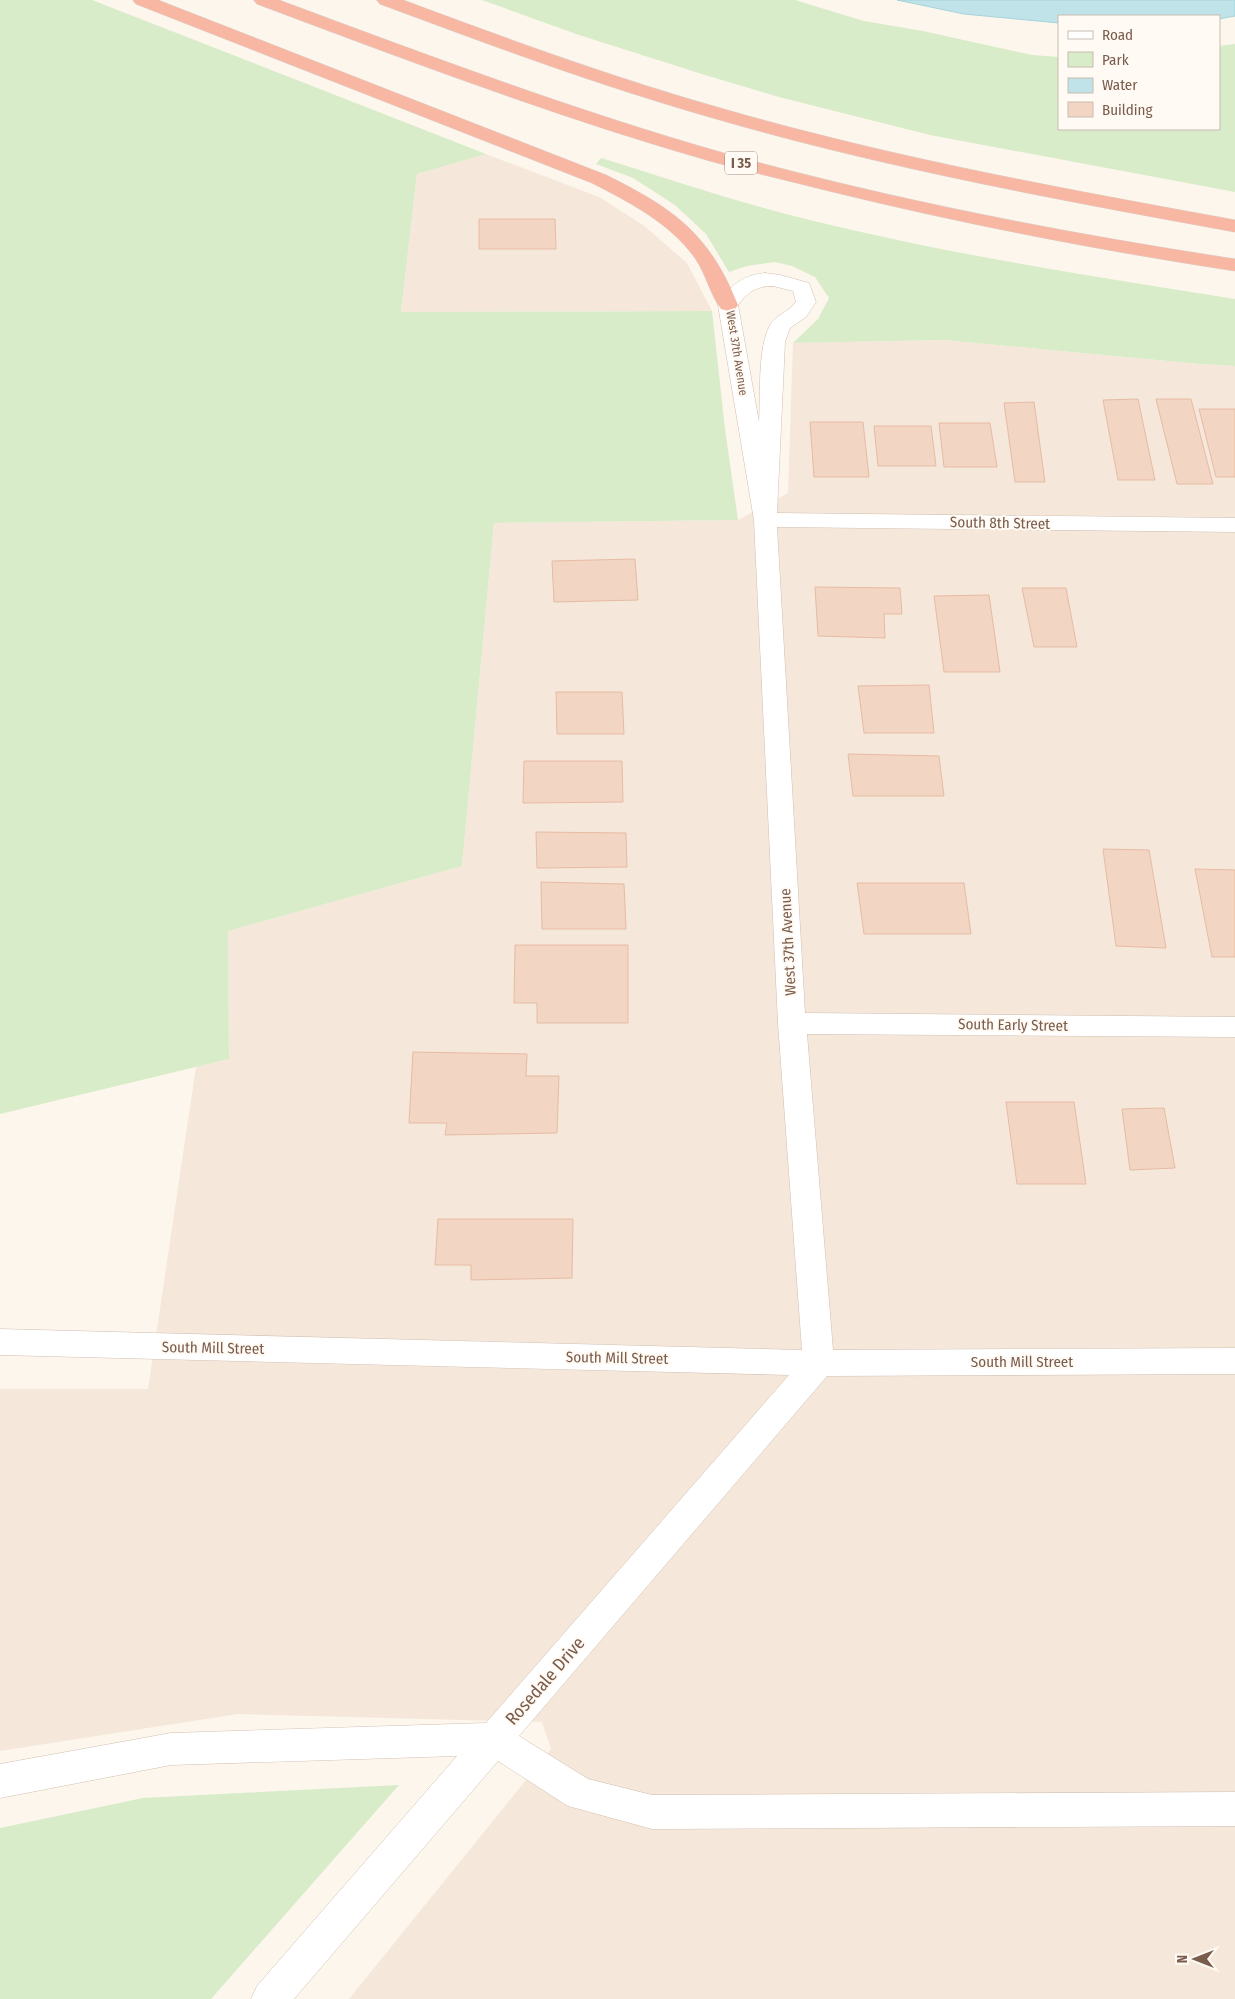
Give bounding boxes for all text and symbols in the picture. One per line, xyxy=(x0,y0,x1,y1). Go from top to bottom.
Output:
legend xyxy=(1058,15,1220,130)
text: Road xyxy=(1102,26,1133,44)
text: Park xyxy=(1102,51,1129,69)
text: Water xyxy=(1102,76,1138,94)
text: Building xyxy=(1102,101,1153,119)
road number: I 35 xyxy=(725,152,757,174)
street label: West 37th Avenue xyxy=(723,309,751,397)
street label: South 8th Street xyxy=(950,513,1050,533)
street label: West 37th Avenue xyxy=(776,888,800,996)
street label: South Early Street xyxy=(958,1015,1068,1035)
street label: South Mill Street xyxy=(162,1338,264,1358)
street label: South Mill Street xyxy=(566,1348,668,1368)
street label: South Mill Street xyxy=(971,1353,1073,1371)
street label: Rosedale Drive xyxy=(501,1632,589,1730)
north arrow xyxy=(1170,1934,1220,1984)
text: N xyxy=(1174,1955,1191,1963)

